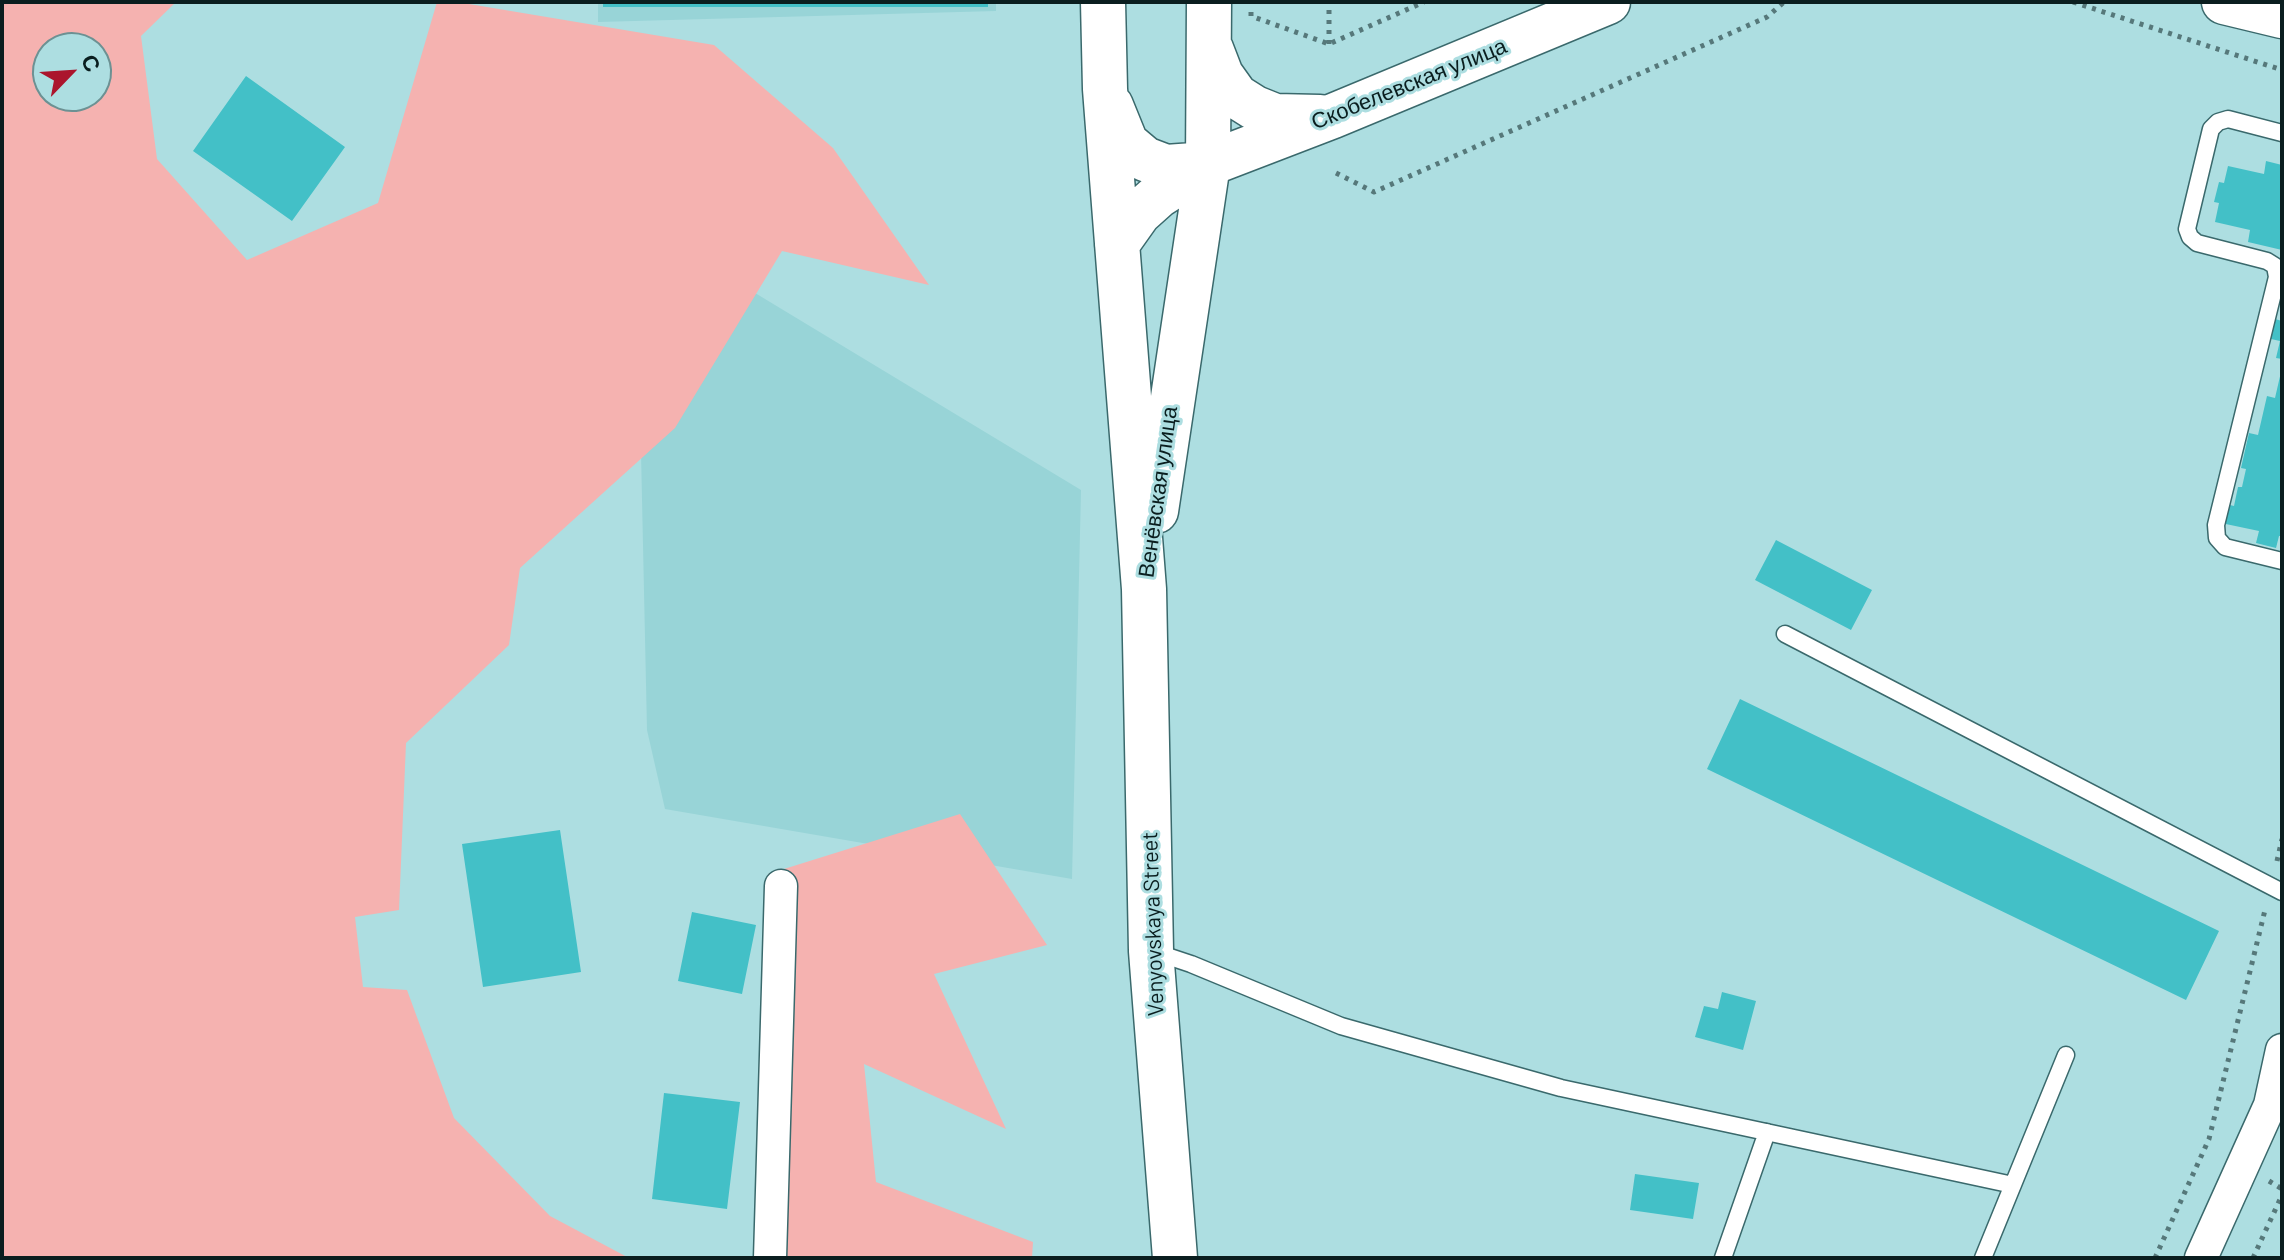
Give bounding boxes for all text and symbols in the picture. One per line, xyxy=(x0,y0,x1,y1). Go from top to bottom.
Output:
north arrow xyxy=(32,32,112,112)
street label: Скобелевская улица xyxy=(1307,33,1511,135)
text: С xyxy=(77,50,107,75)
street label: Венёвская улица xyxy=(1133,405,1183,579)
street label: Venyovskaya Street xyxy=(1137,831,1169,1017)

